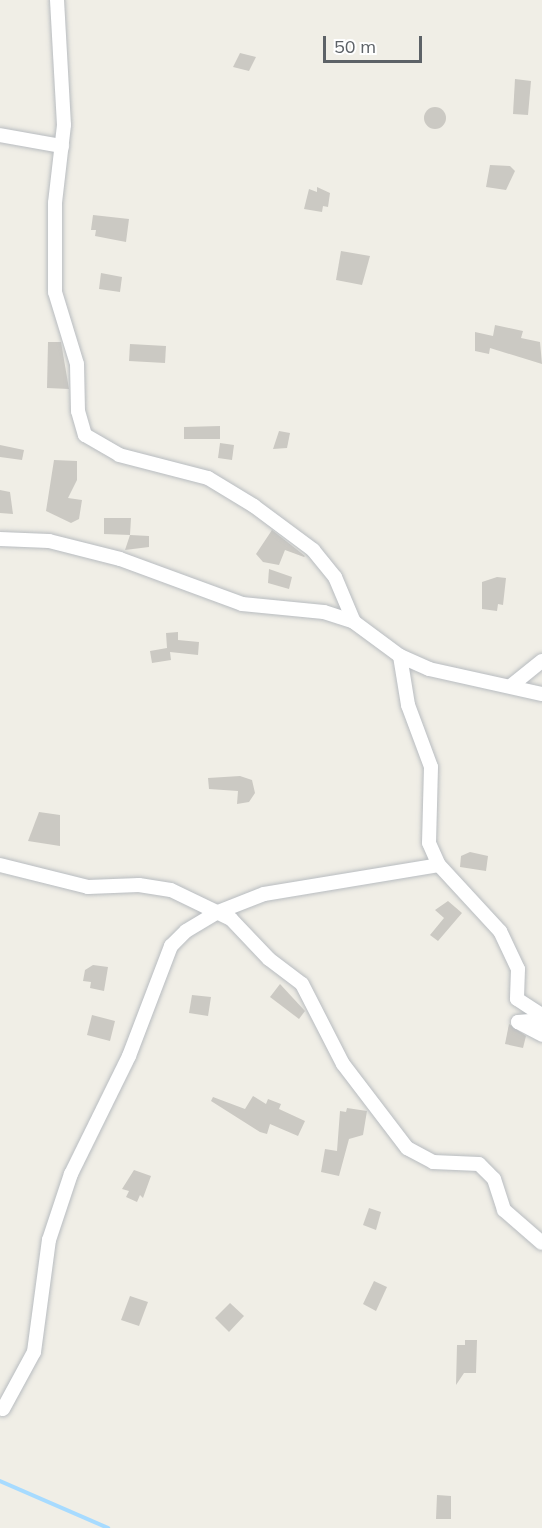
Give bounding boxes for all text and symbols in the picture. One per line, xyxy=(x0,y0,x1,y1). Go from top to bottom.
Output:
scale bar xyxy=(326,24,425,62)
text: 50 m xyxy=(334,35,376,58)

